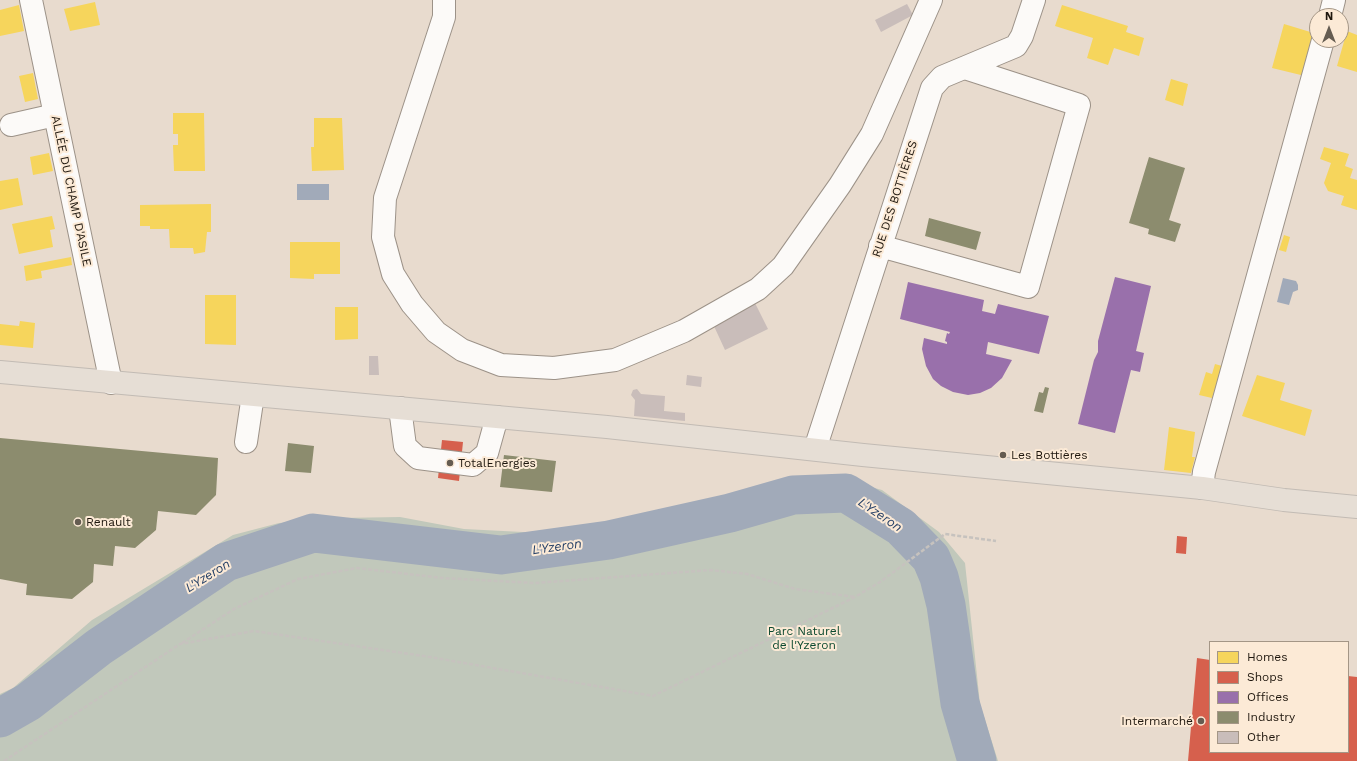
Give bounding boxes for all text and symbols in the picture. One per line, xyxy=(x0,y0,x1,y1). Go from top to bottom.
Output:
north arrow xyxy=(1309,8,1349,48)
text: N xyxy=(1325,10,1333,23)
street label: ALLÉE DU CHAMP D'ASILE xyxy=(48,114,94,268)
street label: RUE DES BOTTIÈRES xyxy=(869,139,921,259)
place label: Les Bottières xyxy=(1011,448,1088,462)
marker: Les Bottières xyxy=(998,450,1008,460)
place label: TotalEnergies xyxy=(458,456,536,470)
marker: TotalEnergies xyxy=(445,458,455,468)
water label: L'Yzeron xyxy=(855,495,905,535)
place label: Renault xyxy=(86,515,131,529)
marker: Renault xyxy=(73,517,83,527)
water label: L'Yzeron xyxy=(531,536,583,558)
water label: L'Yzeron xyxy=(183,556,233,596)
park label: Parc Naturel de l'Yzeron xyxy=(768,624,840,652)
legend xyxy=(1209,641,1349,753)
text: Homes xyxy=(1247,650,1288,664)
text: Shops xyxy=(1247,670,1283,684)
text: Offices xyxy=(1247,690,1289,704)
text: Industry xyxy=(1247,710,1295,724)
place label: Intermarché xyxy=(1121,714,1193,728)
marker: Intermarché xyxy=(1196,716,1206,726)
text: Other xyxy=(1247,730,1280,744)

